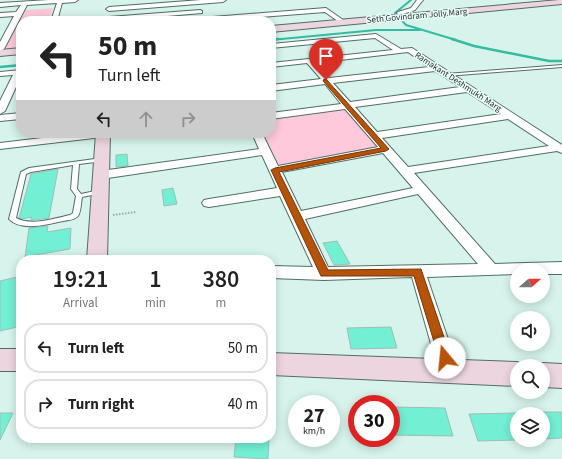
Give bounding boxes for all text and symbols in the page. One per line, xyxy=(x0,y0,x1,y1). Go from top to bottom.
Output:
street label: Seth Govindram Jolly Marg xyxy=(366,5,468,27)
text: 50 m xyxy=(98,26,157,66)
icon: left xyxy=(32,32,84,84)
pin xyxy=(309,39,343,80)
icon: arrive xyxy=(315,45,337,67)
street label: Ramakant Deshmukh Marg xyxy=(412,49,504,115)
text: Turn left xyxy=(98,63,160,88)
icon: left xyxy=(93,108,115,130)
icon: ahead xyxy=(135,108,157,130)
icon: right xyxy=(177,108,199,130)
text: 19:21 xyxy=(53,262,108,297)
text: 1 xyxy=(149,262,162,297)
text: 380 xyxy=(203,262,239,297)
north arrow xyxy=(510,263,550,303)
map controls xyxy=(510,263,550,447)
text: Arrival xyxy=(63,294,98,312)
text: min xyxy=(145,294,166,312)
text: m xyxy=(216,294,226,312)
button: sound xyxy=(510,311,550,351)
icon: left xyxy=(34,337,56,359)
position arrow xyxy=(424,337,466,379)
text: Turn left xyxy=(68,338,124,359)
text: 50 m xyxy=(228,338,258,359)
button: search xyxy=(510,359,550,399)
icon: right xyxy=(34,393,56,415)
text: Turn right xyxy=(68,394,134,415)
text: 40 m xyxy=(228,394,258,415)
speed limit sign: 30 xyxy=(348,395,400,447)
text: 27 xyxy=(303,402,325,430)
button: layers xyxy=(510,407,550,447)
text: km/h xyxy=(303,424,325,438)

